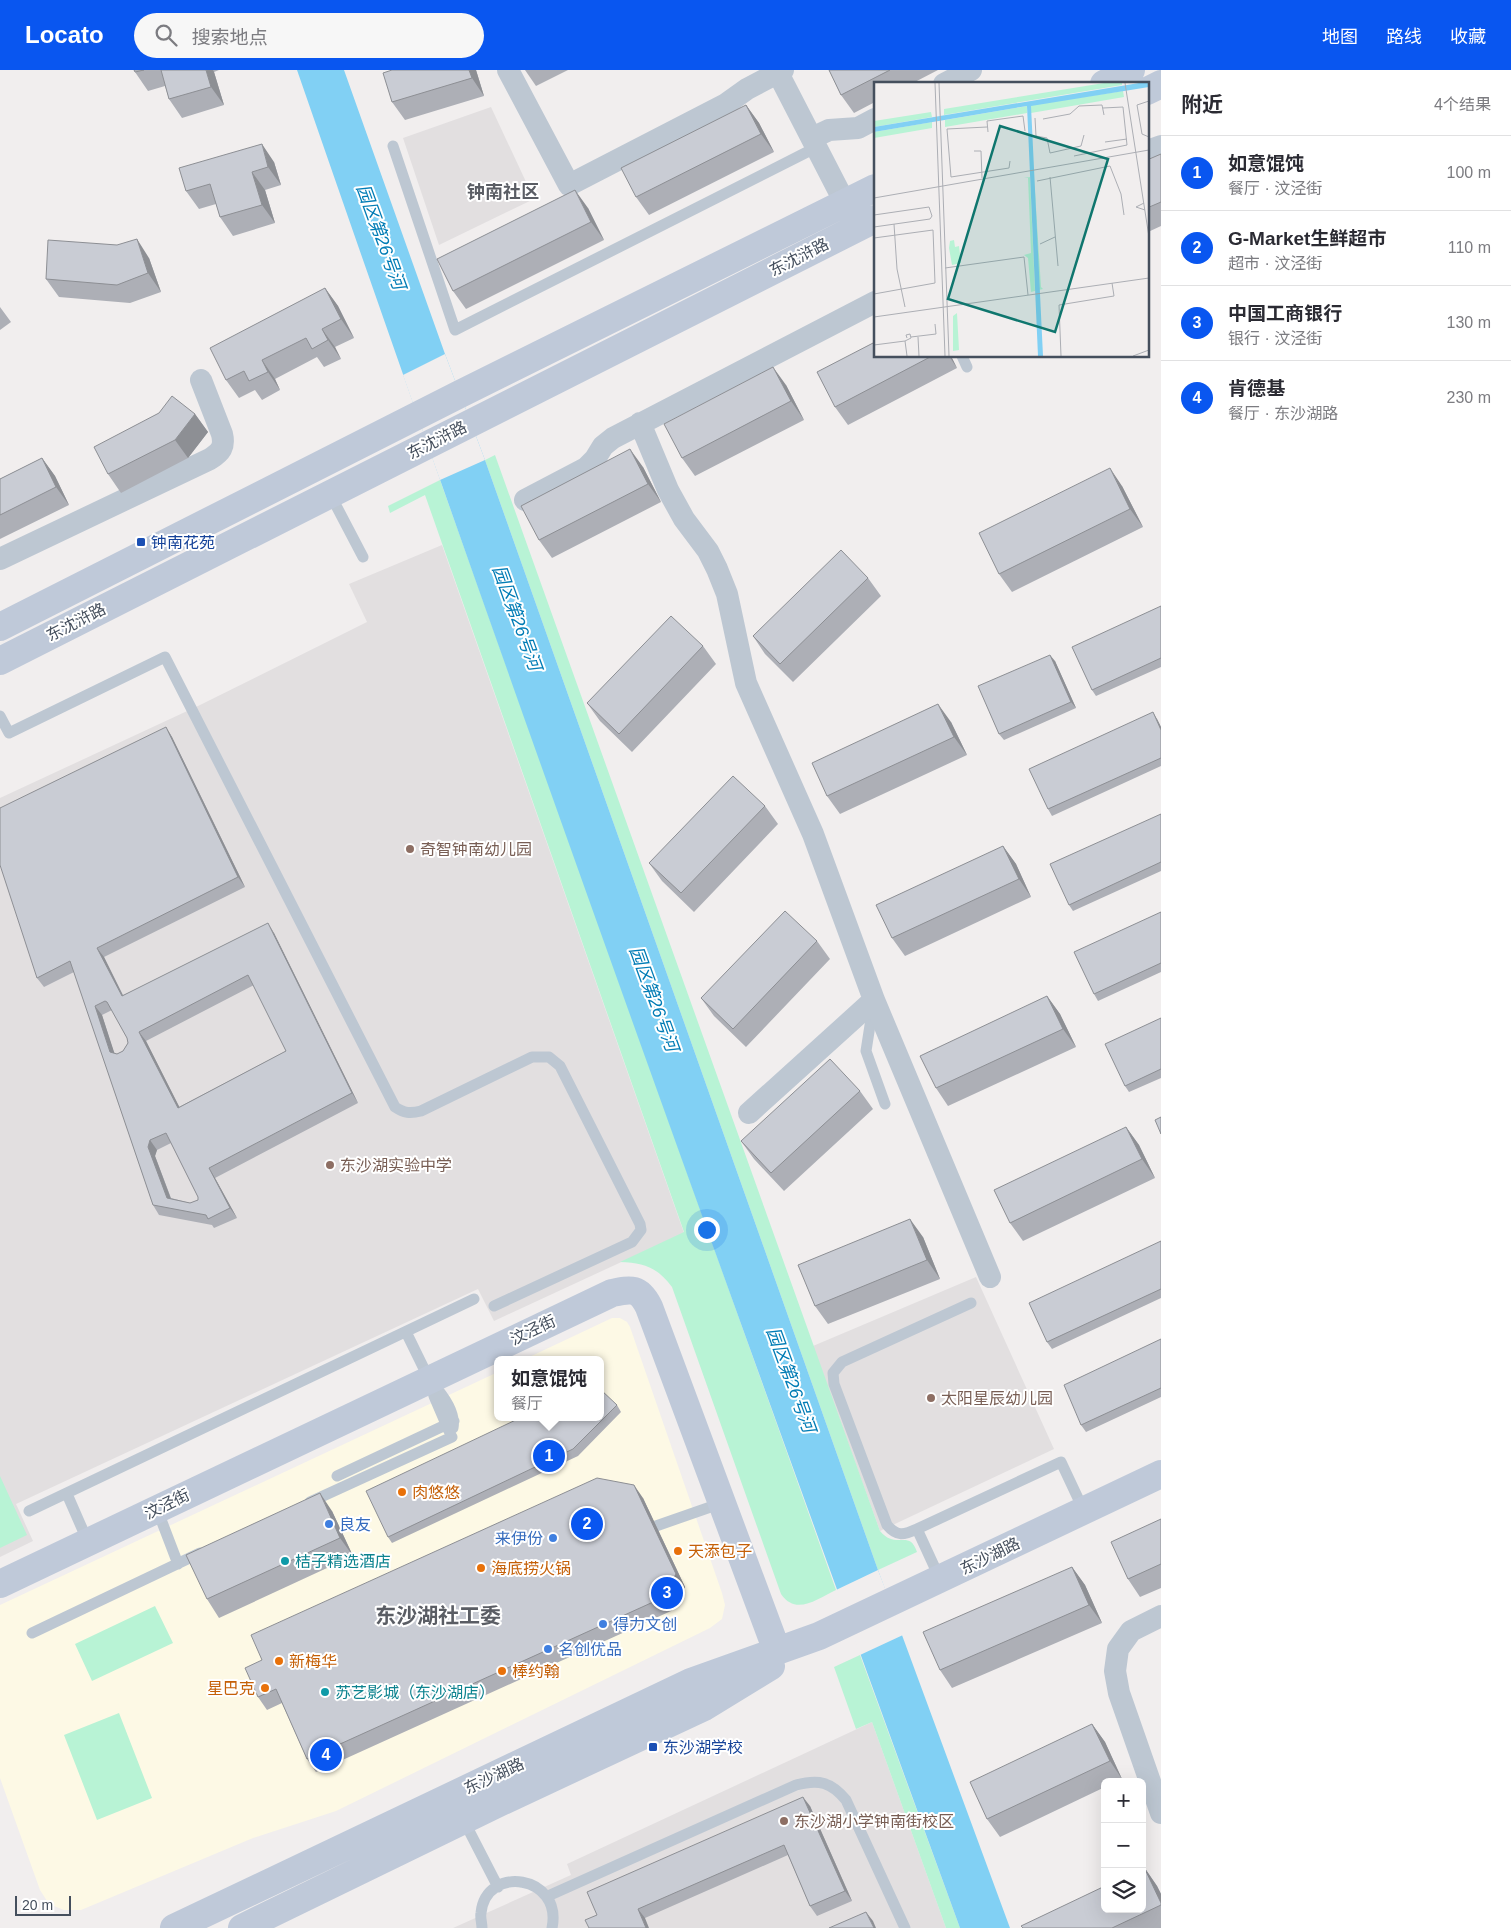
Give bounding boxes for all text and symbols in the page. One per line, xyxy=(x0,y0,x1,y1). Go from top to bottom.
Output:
search box xyxy=(134,13,484,58)
text: Locato xyxy=(25,21,104,48)
icon: search xyxy=(152,21,180,49)
text: 搜索地点 xyxy=(192,27,268,48)
text: 地图 xyxy=(1322,27,1358,47)
text: 路线 xyxy=(1386,27,1422,47)
text: 收藏 xyxy=(1450,27,1486,47)
inset map xyxy=(874,82,1148,358)
text: 附近 xyxy=(1181,93,1223,116)
text: 4个结果 xyxy=(1434,96,1491,113)
text: 如意馄饨 xyxy=(1228,153,1304,174)
text: 1 xyxy=(1193,164,1201,181)
text: 100 m xyxy=(1447,164,1491,181)
text: 餐厅 · 汶泾街 xyxy=(1228,180,1322,197)
water label: 园区第26号河 xyxy=(353,182,410,295)
district label: 钟南社区 xyxy=(467,182,539,202)
text: G-Market生鲜超市 xyxy=(1228,228,1386,249)
street label: 东沈浒路 xyxy=(767,235,831,279)
text: 2 xyxy=(1193,239,1201,256)
text: 110 m xyxy=(1448,239,1491,256)
text: 超市 · 汶泾街 xyxy=(1228,255,1322,272)
text: 中国工商银行 xyxy=(1228,303,1342,324)
text: 3 xyxy=(1193,314,1201,331)
text: 130 m xyxy=(1447,314,1491,331)
text: 银行 · 汶泾街 xyxy=(1228,330,1322,347)
text: 肯德基 xyxy=(1228,378,1285,399)
text: 4 xyxy=(1193,389,1201,406)
text: 230 m xyxy=(1447,389,1491,406)
text: 餐厅 · 东沙湖路 xyxy=(1228,405,1338,422)
street label: 东沈浒路 xyxy=(405,418,469,462)
place label: 钟南花苑 xyxy=(151,534,215,551)
marker: 钟南花苑 xyxy=(135,536,147,548)
water label: 园区第26号河 xyxy=(489,563,546,676)
street label: 东沈浒路 xyxy=(44,600,108,644)
place label: 奇智钟南幼儿园 xyxy=(420,841,532,858)
marker: 奇智钟南幼儿园 xyxy=(404,843,416,855)
water label: 园区第26号河 xyxy=(626,944,683,1057)
place label: 东沙湖实验中学 xyxy=(340,1157,452,1174)
marker: 东沙湖实验中学 xyxy=(324,1159,336,1171)
your location xyxy=(694,1217,720,1243)
street label: 汶泾街 xyxy=(508,1312,558,1348)
water label: 园区第26号河 xyxy=(763,1325,820,1438)
popup xyxy=(494,1356,604,1421)
text: 如意馄饨 xyxy=(511,1368,587,1389)
place label: 太阳星辰幼儿园 xyxy=(941,1390,1053,1407)
marker: 太阳星辰幼儿园 xyxy=(925,1392,937,1404)
text: 餐厅 xyxy=(511,1395,543,1412)
pin: 1 xyxy=(533,1437,565,1475)
place label: 肉悠悠 xyxy=(412,1484,460,1501)
street label: 汶泾街 xyxy=(142,1486,192,1522)
marker: 肉悠悠 xyxy=(396,1486,408,1498)
pin: 2 xyxy=(571,1505,603,1543)
place label: 良友 xyxy=(339,1516,371,1533)
marker: 良友 xyxy=(323,1518,335,1530)
place label: 来伊份 xyxy=(495,1530,543,1547)
marker: 来伊份 xyxy=(547,1532,559,1544)
street label: 东沙湖路 xyxy=(958,1534,1022,1578)
place label: 天添包子 xyxy=(688,1543,752,1560)
marker: 天添包子 xyxy=(672,1545,684,1557)
place label: 桔子精选酒店 xyxy=(295,1553,391,1570)
marker: 桔子精选酒店 xyxy=(279,1555,291,1567)
place label: 海底捞火锅 xyxy=(491,1560,571,1577)
marker: 海底捞火锅 xyxy=(475,1562,487,1574)
pin: 3 xyxy=(651,1574,683,1612)
district label: 东沙湖社工委 xyxy=(375,1604,501,1627)
place label: 得力文创 xyxy=(613,1616,677,1633)
marker: 得力文创 xyxy=(597,1618,609,1630)
place label: 名创优品 xyxy=(558,1641,622,1658)
marker: 名创优品 xyxy=(542,1643,554,1655)
place label: 新梅华 xyxy=(289,1653,337,1670)
marker: 新梅华 xyxy=(273,1655,285,1667)
place label: 棒约翰 xyxy=(512,1663,560,1680)
marker: 棒约翰 xyxy=(496,1665,508,1677)
place label: 星巴克 xyxy=(207,1680,255,1697)
marker: 星巴克 xyxy=(259,1682,271,1694)
place label: 苏艺影城（东沙湖店） xyxy=(335,1684,495,1701)
marker: 苏艺影城（东沙湖店） xyxy=(319,1686,331,1698)
pin: 4 xyxy=(310,1736,342,1774)
place label: 东沙湖学校 xyxy=(663,1739,743,1756)
marker: 东沙湖学校 xyxy=(647,1741,659,1753)
street label: 东沙湖路 xyxy=(461,1755,527,1797)
map controls xyxy=(1101,1778,1146,1913)
button: + xyxy=(1101,1778,1146,1823)
place label: 东沙湖小学钟南街校区 xyxy=(794,1813,954,1830)
marker: 东沙湖小学钟南街校区 xyxy=(778,1815,790,1827)
button: − xyxy=(1101,1823,1146,1868)
button: layers xyxy=(1101,1868,1146,1913)
scale bar xyxy=(15,1893,71,1916)
text: 20 m xyxy=(22,1897,53,1913)

